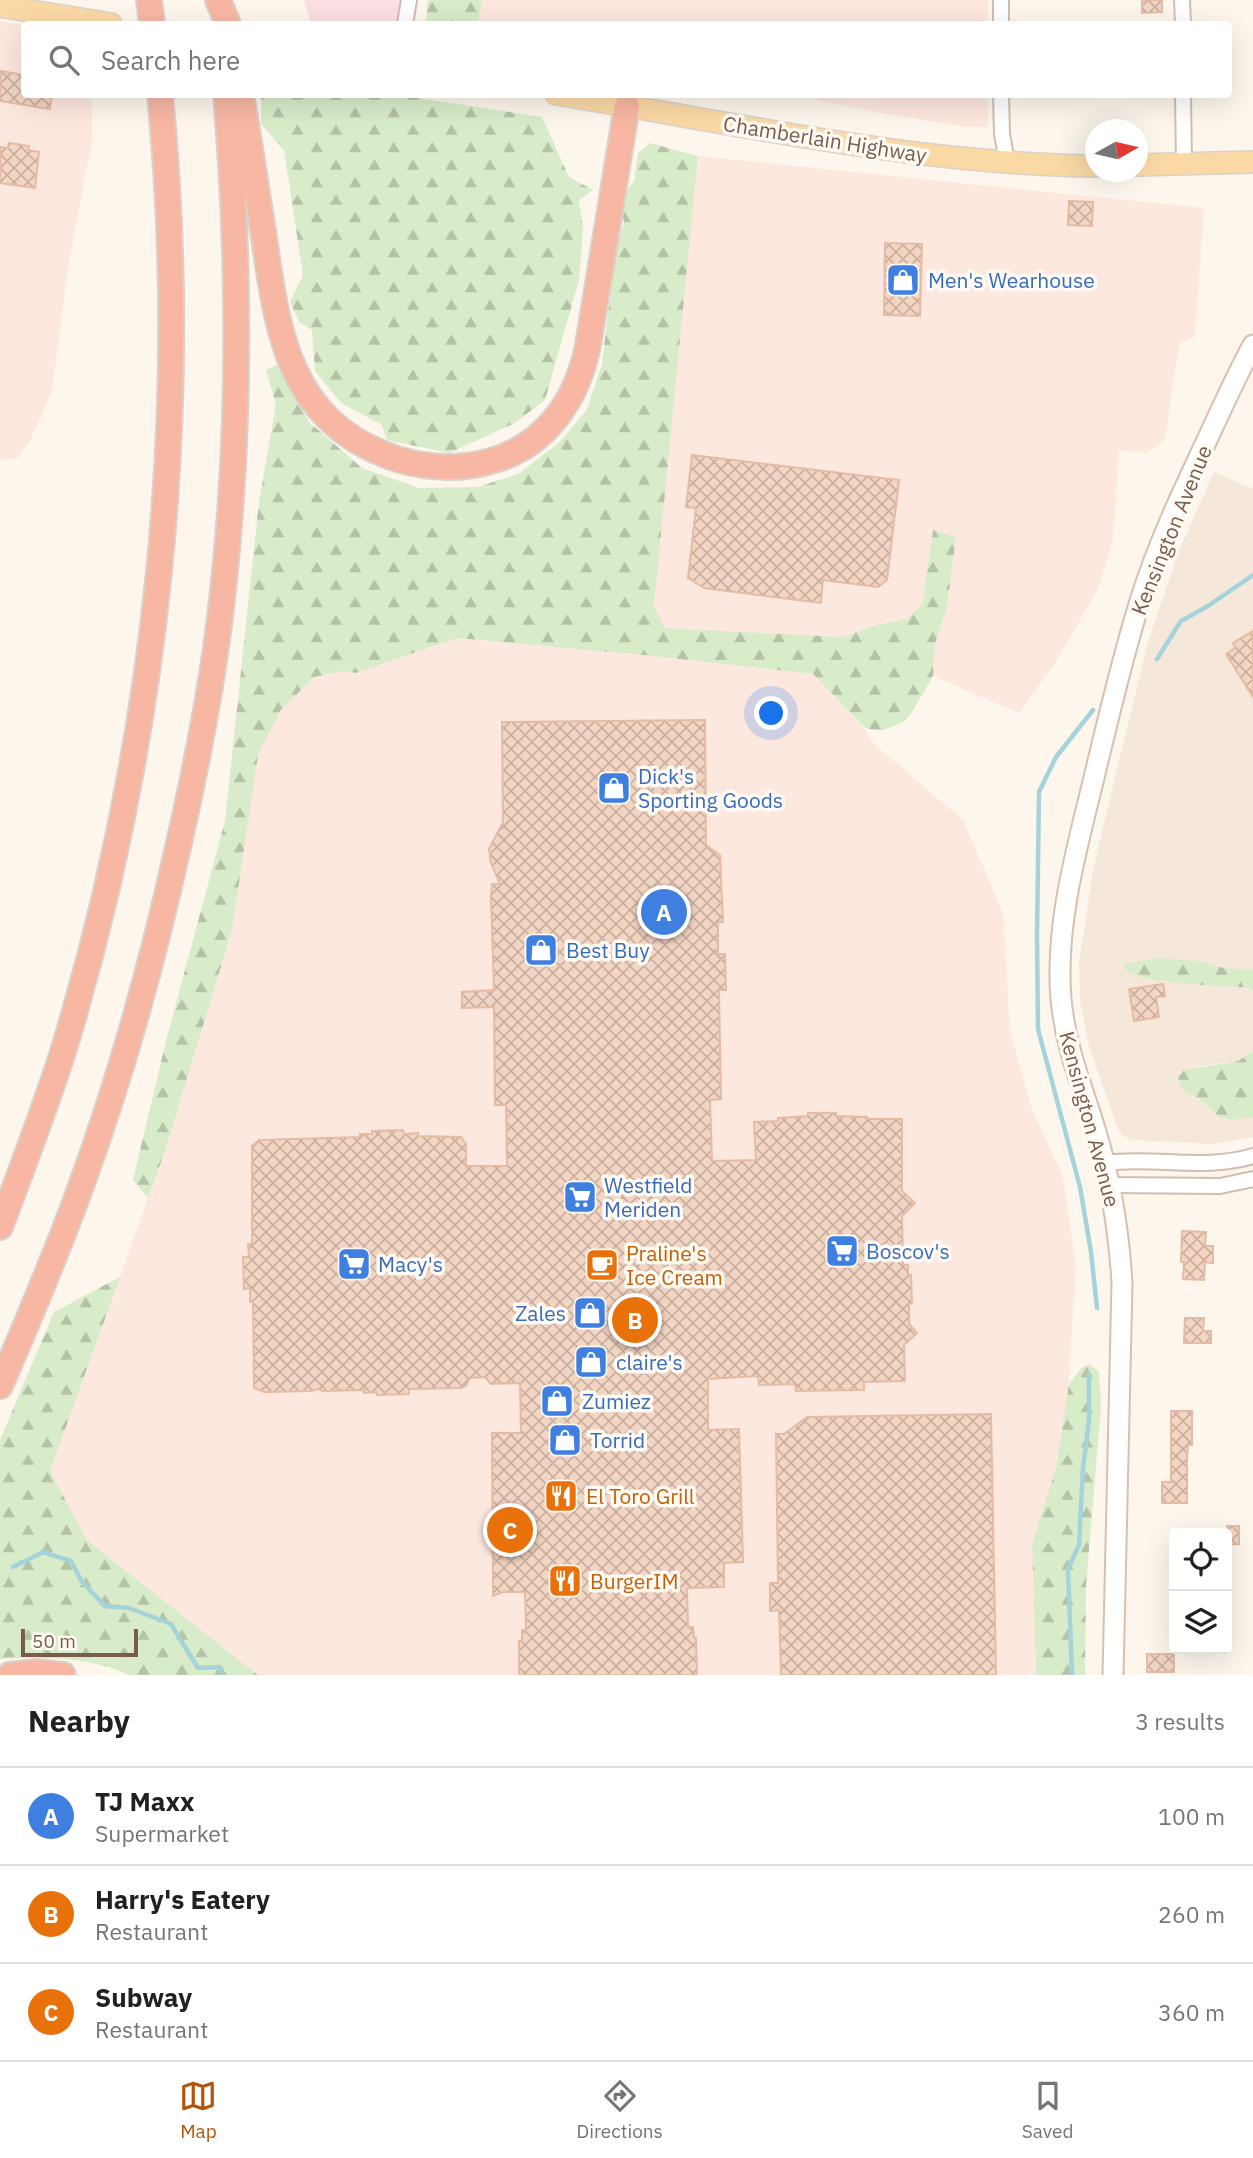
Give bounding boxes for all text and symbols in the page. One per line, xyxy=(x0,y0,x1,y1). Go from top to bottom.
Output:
search box xyxy=(21,21,1232,98)
icon: search xyxy=(45,41,83,79)
text: Search here xyxy=(101,43,240,77)
street label: Chamberlain Highway xyxy=(721,109,929,169)
north arrow xyxy=(1085,119,1148,182)
shop icon: Men's Wearhouse xyxy=(884,261,922,299)
place label: Men's Wearhouse xyxy=(928,266,1095,294)
street label: Kensington Avenue xyxy=(1124,441,1218,619)
your location xyxy=(754,696,788,730)
place label: Dick's Sporting Goods xyxy=(638,762,783,814)
shop icon: Dick's Sporting Goods xyxy=(595,769,633,807)
pin: A xyxy=(641,886,687,938)
shop icon: Best Buy xyxy=(522,931,560,969)
place label: Best Buy xyxy=(566,936,650,964)
street label: Kensington Avenue xyxy=(1053,1028,1127,1210)
place label: Westfield Meriden xyxy=(604,1171,693,1223)
supermarket icon: Westfield Meriden xyxy=(561,1178,599,1216)
supermarket icon: Boscov's xyxy=(823,1232,861,1270)
place label: Boscov's xyxy=(866,1237,950,1265)
place label: Praline's Ice Cream xyxy=(626,1239,723,1291)
supermarket icon: Macy's xyxy=(335,1245,373,1283)
cafe icon: Praline's Ice Cream xyxy=(583,1246,621,1284)
place label: Macy's xyxy=(378,1250,443,1278)
shop icon: Zales xyxy=(571,1294,609,1332)
pin: B xyxy=(612,1294,658,1346)
place label: Zales xyxy=(515,1299,566,1327)
shop icon: claire's xyxy=(572,1343,610,1381)
place label: claire's xyxy=(616,1348,683,1376)
shop icon: Zumiez xyxy=(538,1382,576,1420)
place label: Zumiez xyxy=(582,1387,651,1415)
shop icon: Torrid xyxy=(546,1421,584,1459)
place label: Torrid xyxy=(590,1426,645,1454)
restaurant icon: El Toro Grill xyxy=(542,1477,580,1515)
place label: El Toro Grill xyxy=(586,1482,695,1510)
pin: C xyxy=(487,1504,533,1556)
map controls xyxy=(1169,1528,1232,1654)
button: locate xyxy=(1169,1528,1232,1591)
restaurant icon: BurgerIM xyxy=(546,1562,584,1600)
place label: BurgerIM xyxy=(590,1567,679,1595)
button: layers xyxy=(1169,1591,1232,1654)
scale bar xyxy=(21,1626,138,1658)
text: 50 m xyxy=(32,1629,76,1653)
text: Nearby xyxy=(28,1701,130,1740)
text: 3 results xyxy=(1135,1706,1225,1736)
text: TJ Maxx xyxy=(95,1784,195,1818)
text: A xyxy=(43,1801,59,1831)
text: 100 m xyxy=(1158,1801,1225,1831)
text: Supermarket xyxy=(95,1818,229,1848)
text: Harry's Eatery xyxy=(95,1882,270,1916)
text: B xyxy=(43,1899,59,1929)
text: 260 m xyxy=(1158,1899,1225,1929)
text: Restaurant xyxy=(95,1916,208,1946)
text: Subway xyxy=(95,1980,192,2014)
text: C xyxy=(44,1997,58,2027)
text: 360 m xyxy=(1158,1997,1225,2027)
text: Restaurant xyxy=(95,2014,208,2044)
tab: Map xyxy=(179,2077,217,2143)
tab: Directions xyxy=(576,2077,663,2143)
tab: Saved xyxy=(1022,2077,1074,2143)

